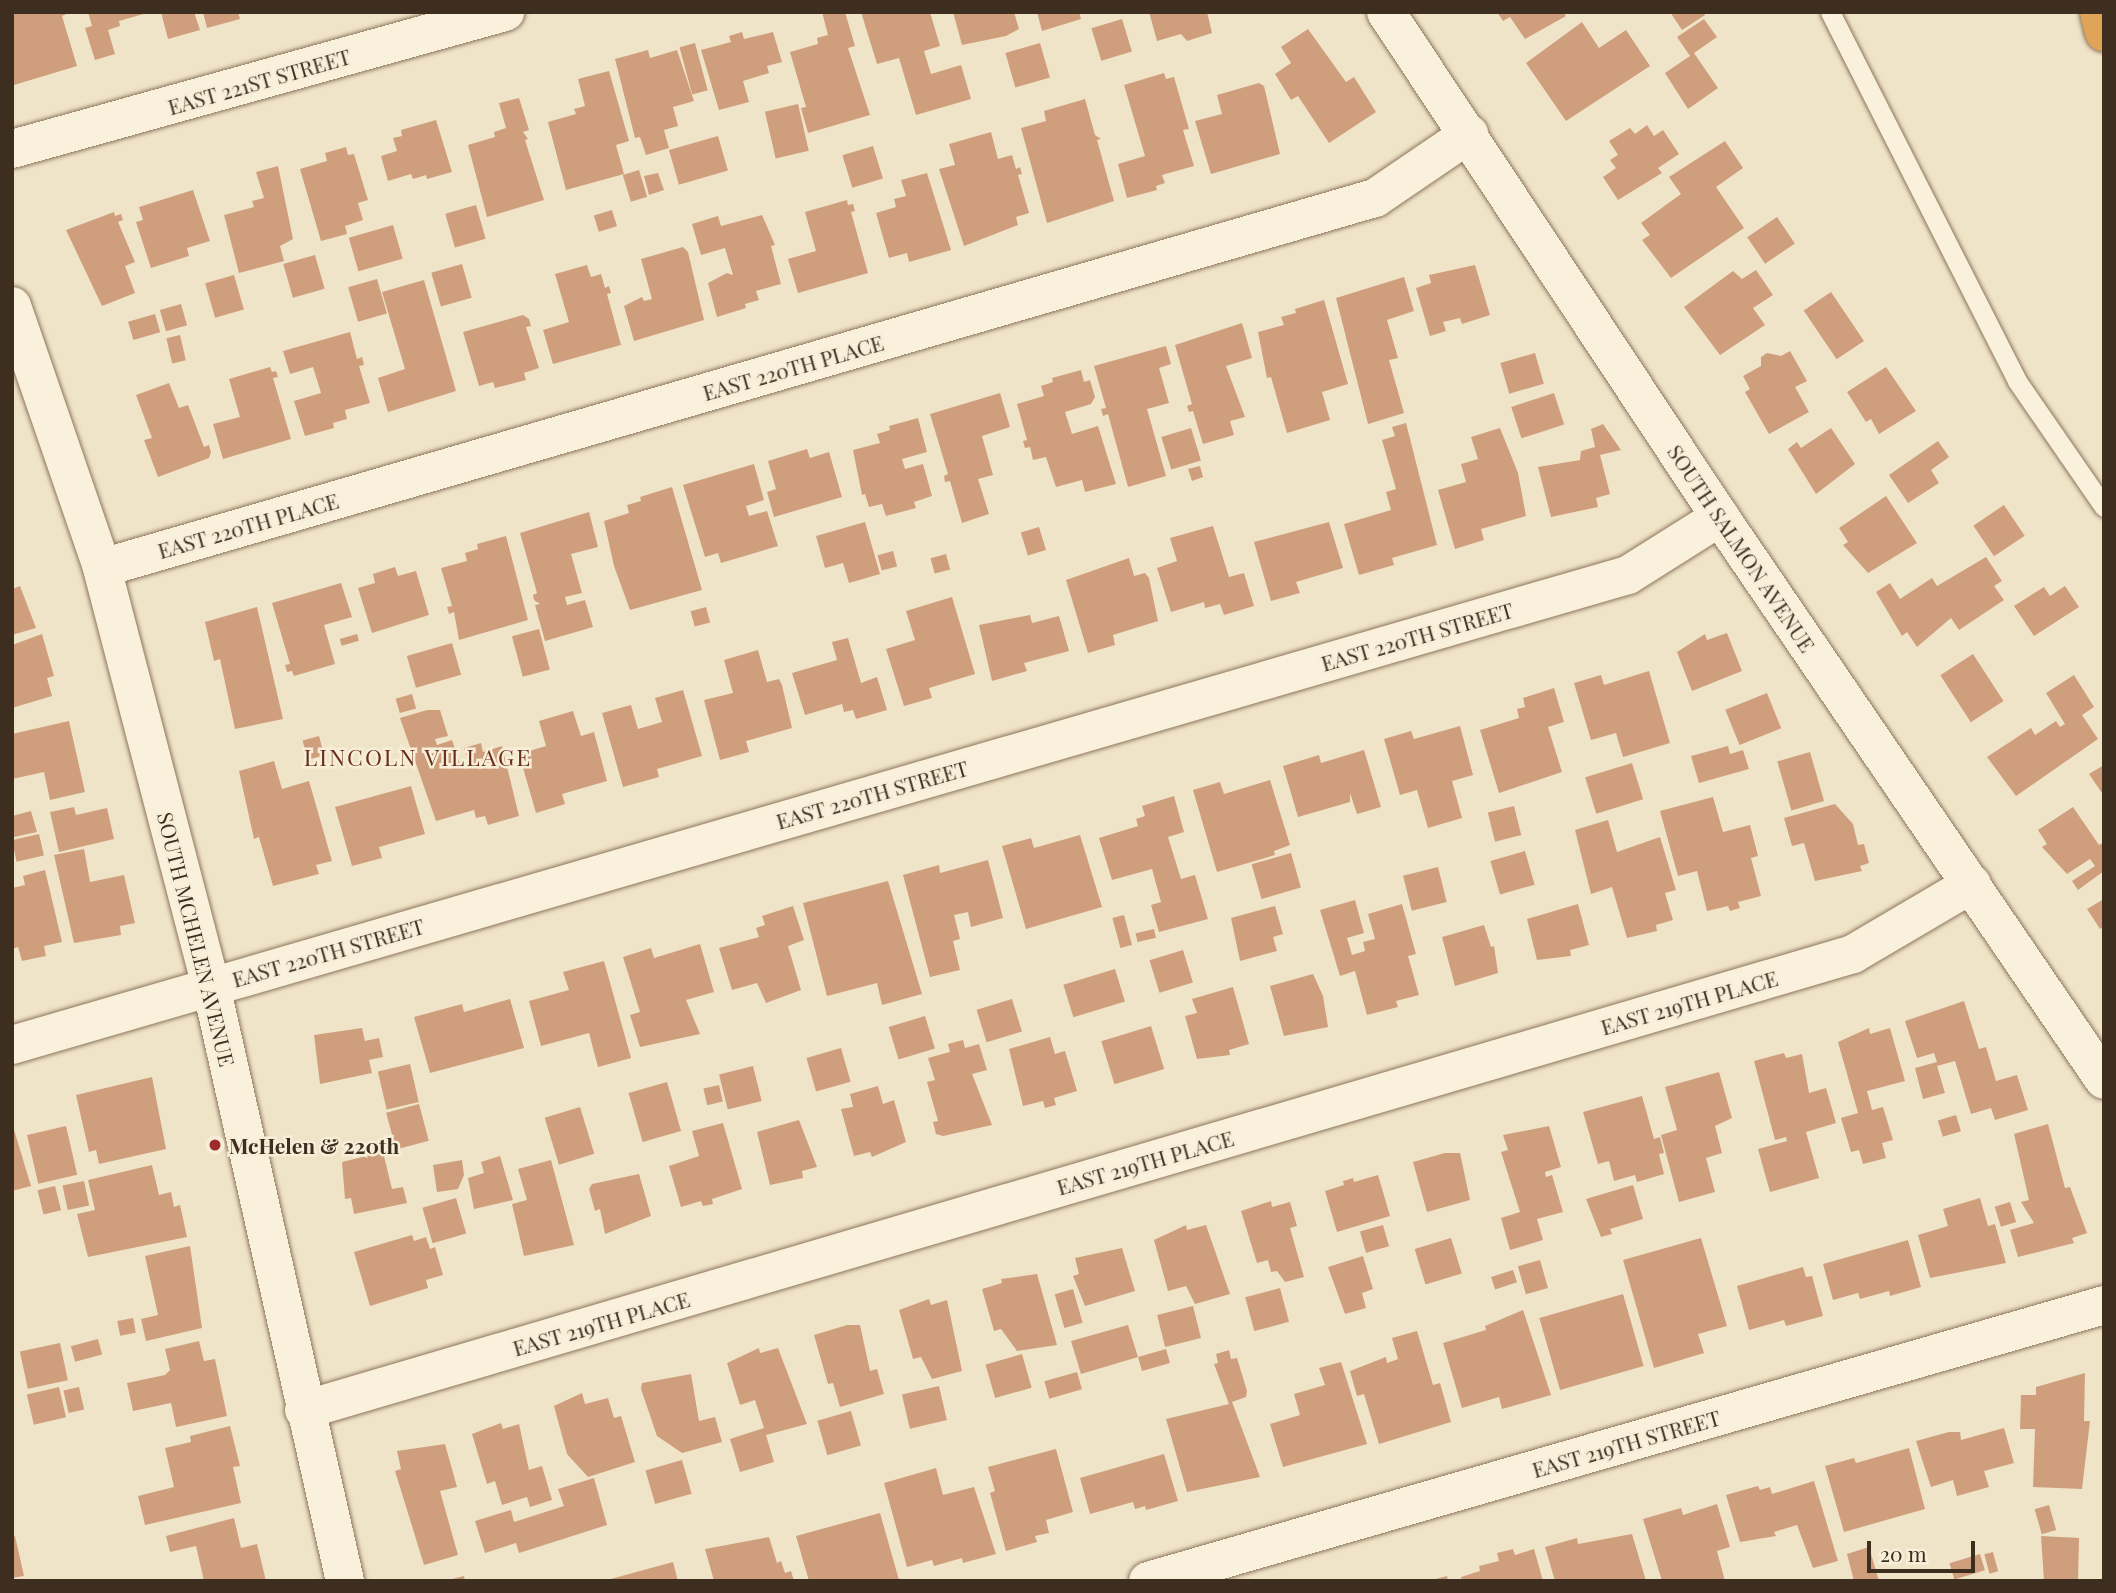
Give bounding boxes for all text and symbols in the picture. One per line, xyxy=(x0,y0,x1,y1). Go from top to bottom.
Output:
street label: EAST 221ST STREET xyxy=(164,43,354,119)
street label: EAST 220TH PLACE xyxy=(699,329,887,405)
street label: SOUTH SALMON AVENUE xyxy=(1663,439,1821,657)
street label: EAST 220TH PLACE xyxy=(154,487,342,563)
street label: EAST 220TH STREET xyxy=(1318,596,1516,676)
district label: LINCOLN VILLAGE xyxy=(305,743,531,771)
street label: EAST 220TH STREET xyxy=(773,754,971,834)
street label: SOUTH MCHELEN AVENUE xyxy=(153,809,241,1069)
street label: EAST 220TH STREET xyxy=(229,912,427,992)
street label: EAST 219TH PLACE xyxy=(1597,965,1781,1039)
street label: EAST 219TH PLACE xyxy=(1053,1125,1237,1199)
place label: McHelen & 220th xyxy=(229,1132,399,1158)
marker: McHelen & 220th xyxy=(207,1137,223,1153)
street label: EAST 219TH PLACE xyxy=(509,1286,693,1360)
street label: EAST 219TH STREET xyxy=(1529,1404,1723,1482)
scale bar xyxy=(1871,1526,1980,1570)
text: 20 m xyxy=(1880,1539,1927,1567)

